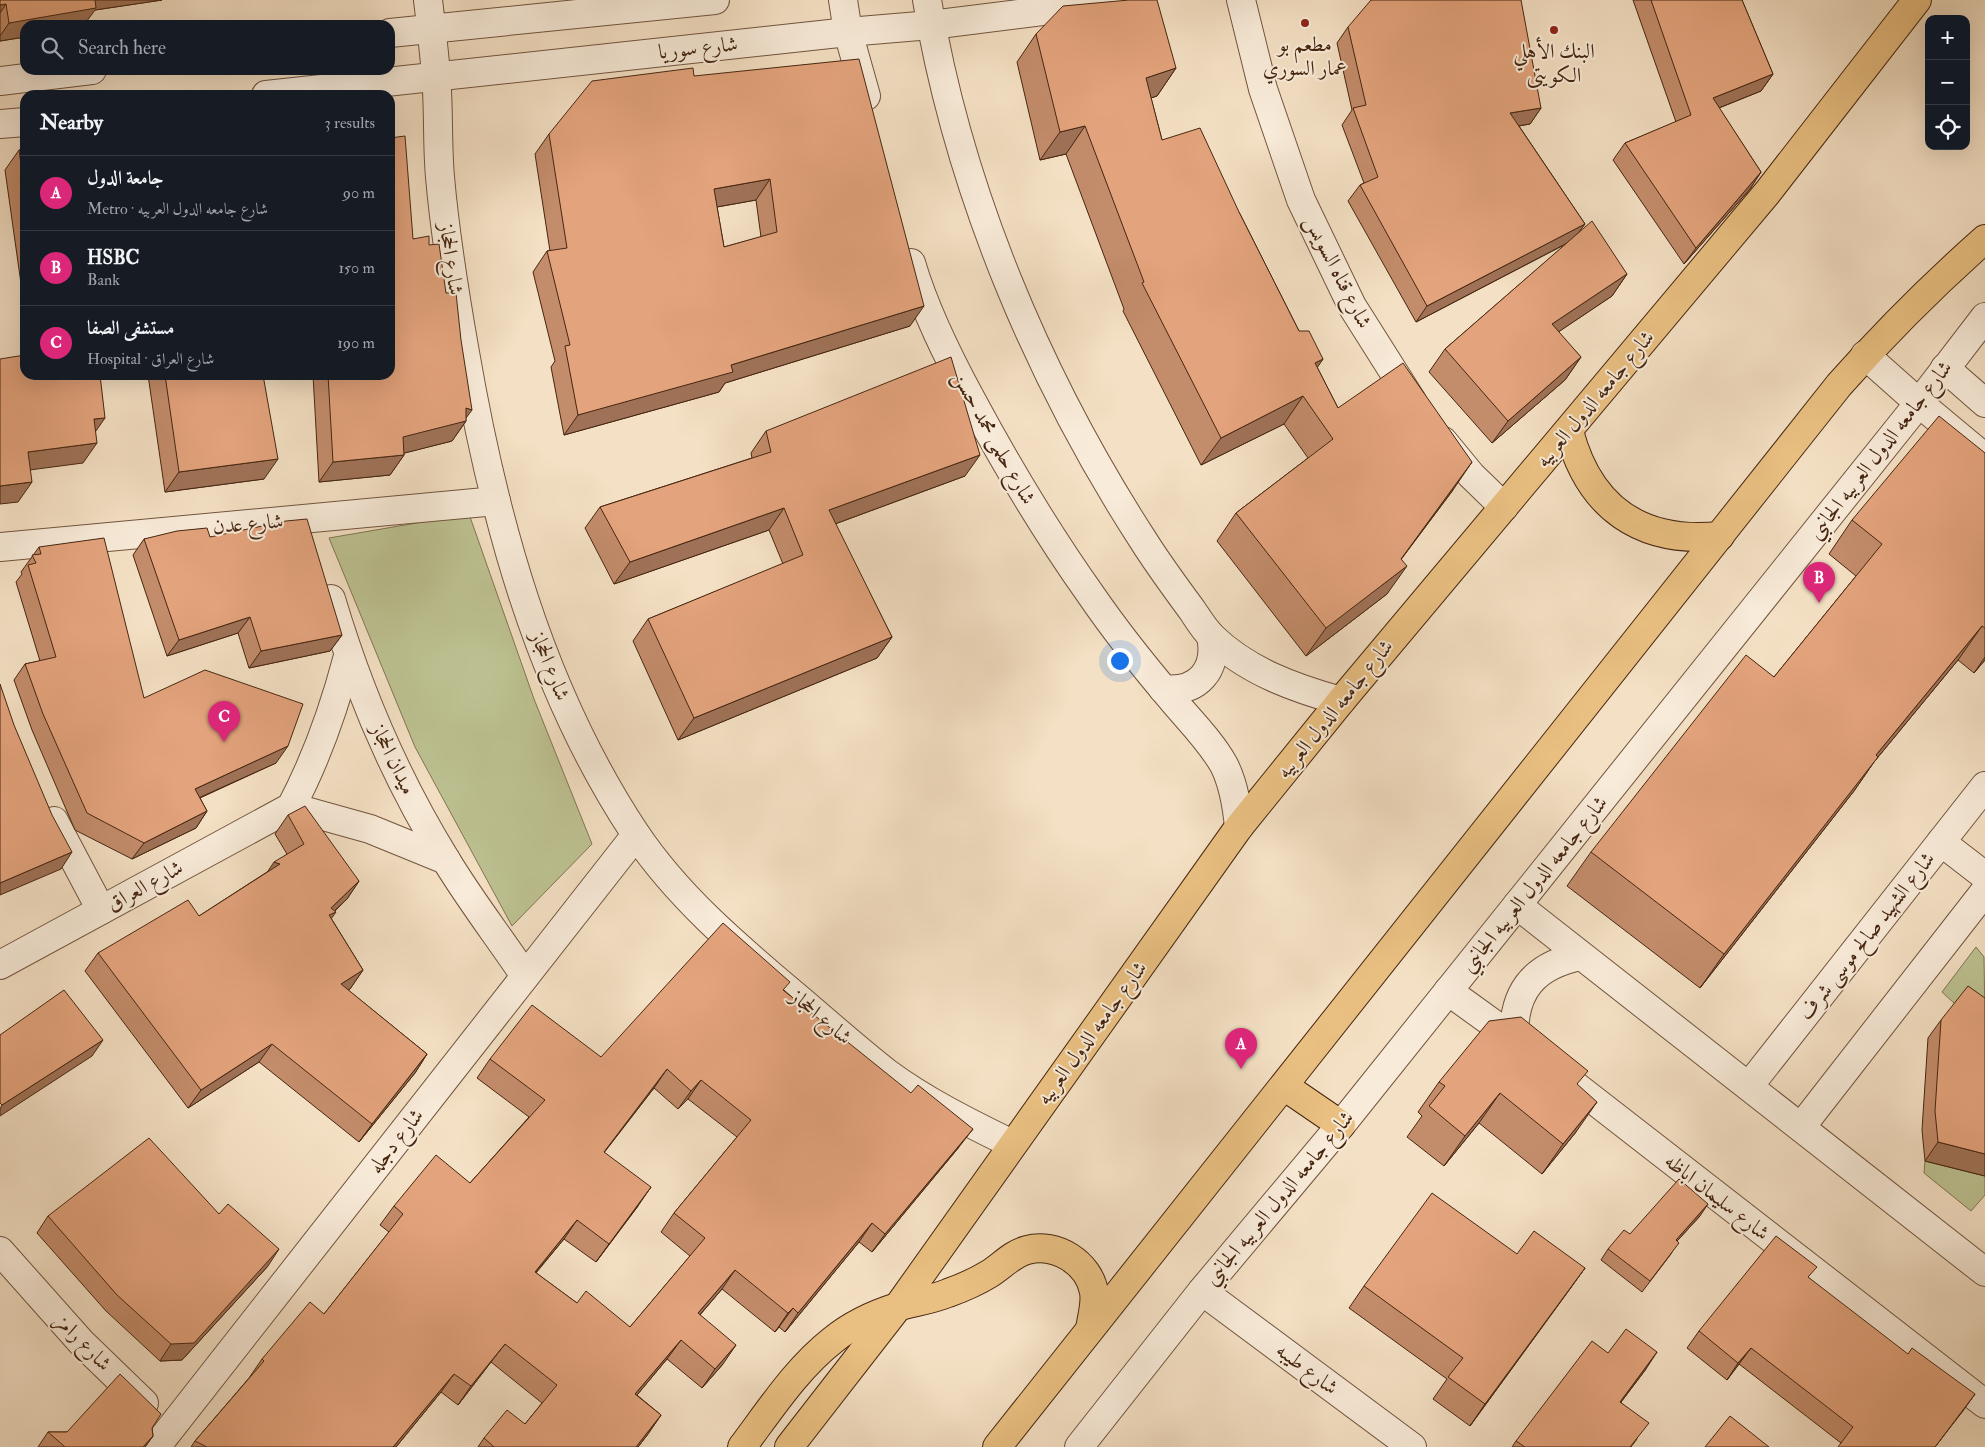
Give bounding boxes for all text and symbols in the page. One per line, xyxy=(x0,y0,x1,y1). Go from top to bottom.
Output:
map controls xyxy=(1925,15,1970,150)
button: + xyxy=(1925,15,1970,60)
marker: مطعم بو عمار السوري xyxy=(1299,17,1311,29)
search box xyxy=(20,20,395,75)
marker: البنك الأهلي الكويتى xyxy=(1548,24,1560,36)
street label: شارع سوريا xyxy=(657,30,740,70)
place label: مطعم بو عمار السوري xyxy=(1263,31,1347,84)
icon: search xyxy=(38,34,66,62)
text: Search here xyxy=(78,36,166,60)
place label: البنك الأهلي الكويتى xyxy=(1513,36,1595,89)
button: − xyxy=(1925,60,1970,105)
button: locate xyxy=(1925,105,1970,150)
text: Nearby xyxy=(40,109,103,136)
text: 3 results xyxy=(324,113,375,133)
text: جامعة الدول xyxy=(87,166,164,190)
text: A xyxy=(51,183,61,203)
text: 90 m xyxy=(343,183,375,203)
text: Metro · شارع جامعه الدول العربيه xyxy=(87,199,268,219)
street label: شارع قناه السويس xyxy=(1294,211,1378,335)
street label: شارع الحجاز xyxy=(428,219,469,297)
text: HSBC xyxy=(87,246,140,270)
text: B xyxy=(51,258,61,278)
text: 150 m xyxy=(338,258,375,278)
text: Bank xyxy=(87,270,120,290)
text: مستشفى الصفا xyxy=(87,316,174,340)
street label: شارع جامعه الدول العربيه xyxy=(1530,325,1664,476)
text: C xyxy=(50,333,62,353)
text: 190 m xyxy=(337,333,375,353)
text: Hospital · شارع العراق xyxy=(87,349,214,369)
street label: شارع جامعه الدول العربيه الجانبي xyxy=(1802,355,1962,548)
street label: شارع حلمى محمد حسن xyxy=(943,367,1042,511)
street label: شارع عدن xyxy=(211,507,285,545)
pin: B xyxy=(1803,562,1835,603)
street label: شارع الحجاز xyxy=(519,625,576,706)
street label: شارع جامعه الدول العربيه xyxy=(1271,634,1403,787)
your location xyxy=(1107,648,1133,674)
pin: C xyxy=(208,701,240,742)
street label: ميدان الحجاز xyxy=(363,717,422,799)
street label: شارع جامعه الدول العربيه الجانبي xyxy=(1454,790,1618,981)
street label: شارع الشهيد صالح موسى شرف xyxy=(1793,846,1944,1028)
street label: شارع العراق xyxy=(102,854,190,921)
street label: شارع جامعه الدول العربيه xyxy=(1031,956,1157,1113)
street label: شارع الحجاز xyxy=(780,982,858,1054)
pin: A xyxy=(1225,1028,1257,1069)
street label: شارع دجله xyxy=(362,1103,433,1182)
street label: شارع جامعه الدول العربيه الجانبي xyxy=(1198,1105,1364,1294)
street label: شارع سليمان اباظه xyxy=(1656,1147,1775,1250)
street label: شارع رامز xyxy=(46,1307,117,1380)
street label: شارع طيبه xyxy=(1268,1337,1343,1404)

